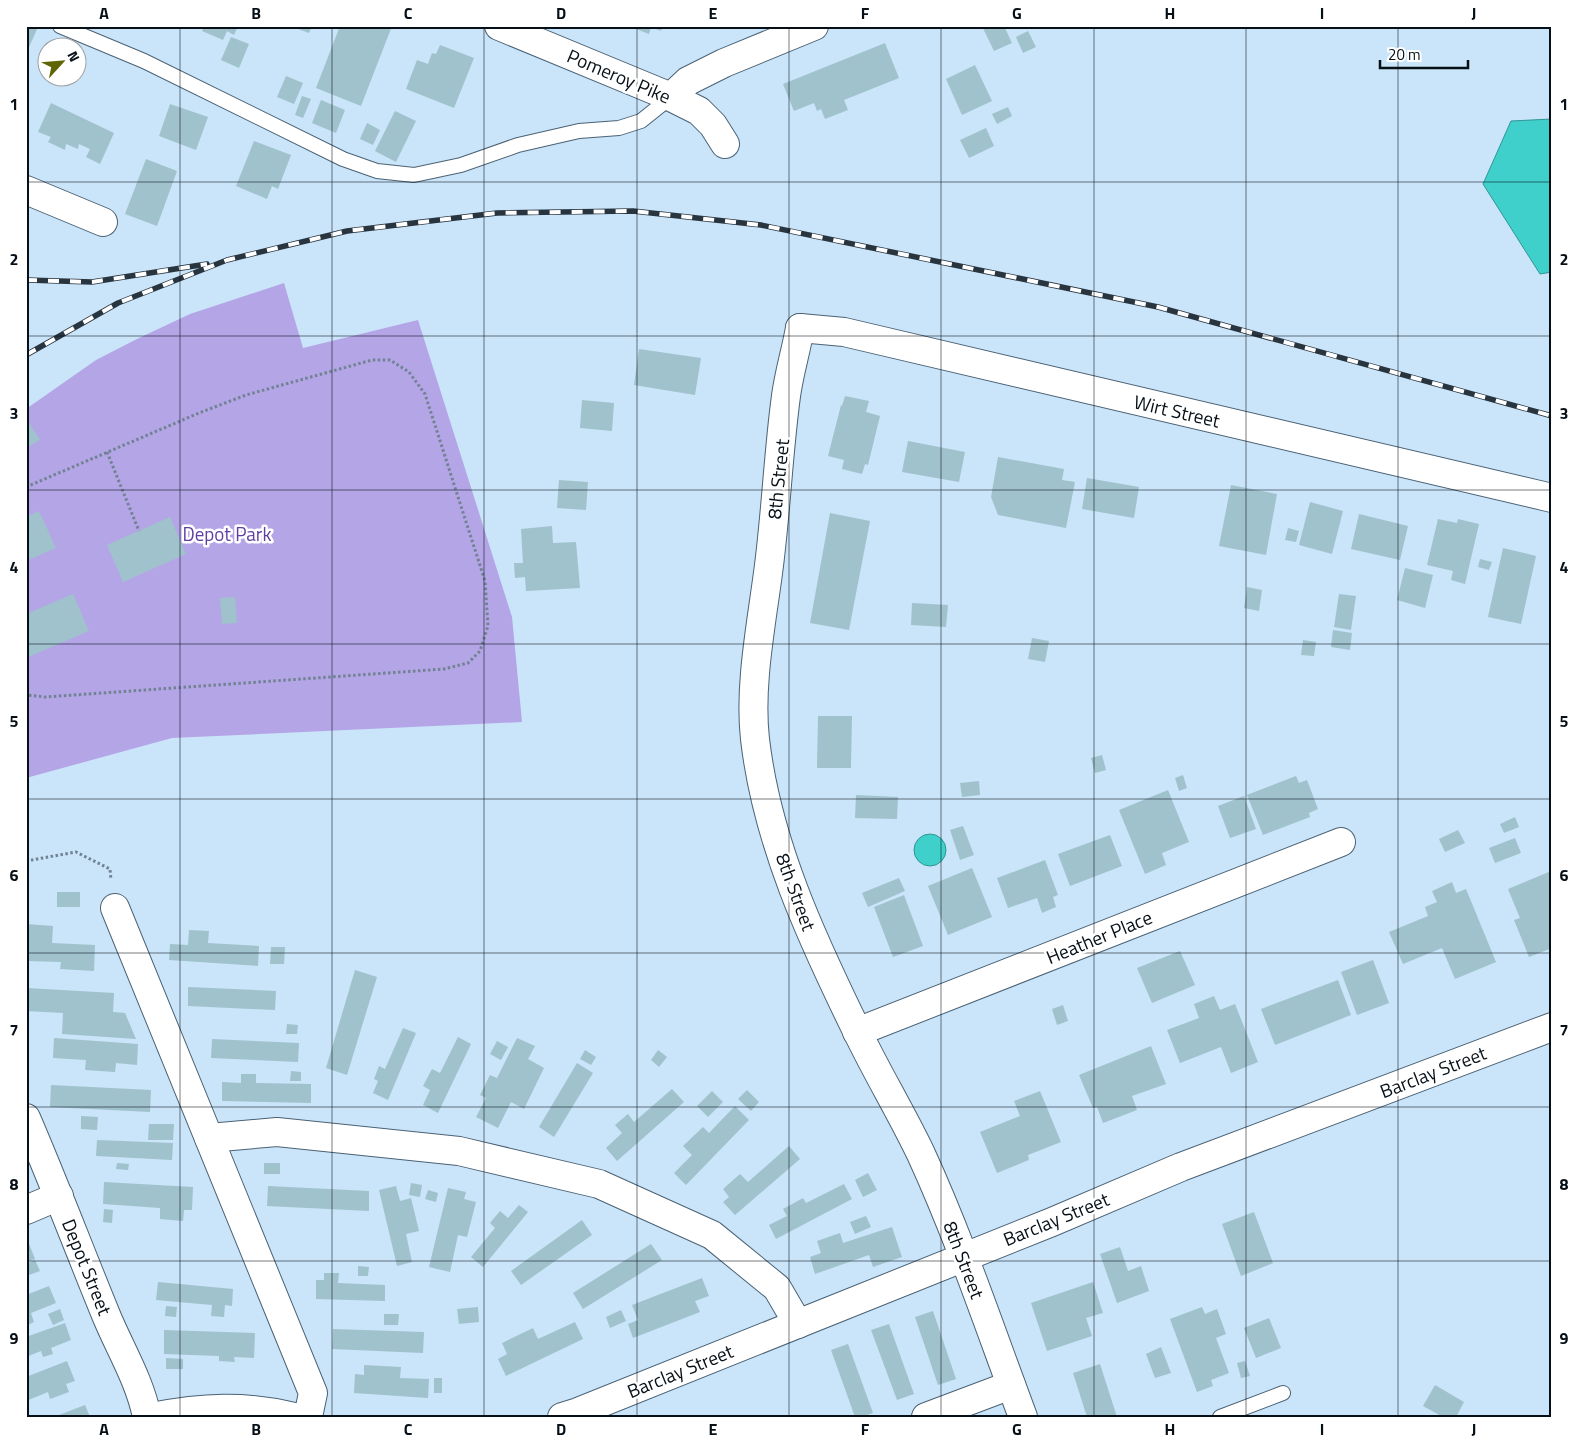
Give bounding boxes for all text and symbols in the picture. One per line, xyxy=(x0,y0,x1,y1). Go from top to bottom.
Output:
text: A xyxy=(99,1,109,25)
text: B xyxy=(251,1,261,25)
text: C xyxy=(404,1,413,25)
text: D xyxy=(556,1,566,25)
text: E xyxy=(709,1,718,25)
text: F xyxy=(861,1,870,25)
text: G xyxy=(1012,1,1022,25)
text: H xyxy=(1165,1,1175,25)
text: I xyxy=(1320,1,1324,25)
text: J xyxy=(1472,1,1476,25)
north arrow xyxy=(38,38,88,88)
scale bar xyxy=(1380,38,1468,70)
street label: Pomeroy Pike xyxy=(563,41,676,110)
text: 20 m xyxy=(1388,43,1421,66)
text: N xyxy=(63,47,86,65)
text: 1 xyxy=(10,92,18,116)
text: 1 xyxy=(1560,92,1568,116)
text: 2 xyxy=(10,247,18,271)
text: 2 xyxy=(1560,247,1568,271)
street label: Wirt Street xyxy=(1131,387,1223,435)
text: 3 xyxy=(10,401,18,425)
text: 3 xyxy=(1560,401,1568,425)
street label: 8th Street xyxy=(759,437,796,521)
park label: Depot Park xyxy=(182,519,272,548)
text: 4 xyxy=(10,555,19,579)
text: 4 xyxy=(1560,555,1569,579)
text: 5 xyxy=(10,709,19,733)
text: 5 xyxy=(1560,709,1569,733)
street label: 8th Street xyxy=(769,849,824,935)
text: 6 xyxy=(10,863,19,887)
text: 6 xyxy=(1560,863,1569,887)
street label: Heather Place xyxy=(1041,902,1156,971)
text: 7 xyxy=(10,1018,18,1042)
text: 7 xyxy=(1560,1018,1568,1042)
street label: Barclay Street xyxy=(1375,1038,1491,1105)
text: 8 xyxy=(10,1172,19,1196)
text: 8 xyxy=(1560,1172,1569,1196)
street label: Barclay Street xyxy=(998,1184,1113,1253)
street label: Depot Street xyxy=(55,1214,120,1320)
street label: 8th Street xyxy=(936,1217,993,1303)
text: 9 xyxy=(10,1326,19,1350)
text: 9 xyxy=(1560,1326,1569,1350)
street label: Barclay Street xyxy=(622,1336,737,1405)
text: A xyxy=(99,1417,109,1441)
text: B xyxy=(251,1417,261,1441)
text: C xyxy=(404,1417,413,1441)
text: D xyxy=(556,1417,566,1441)
text: E xyxy=(709,1417,718,1441)
text: F xyxy=(861,1417,870,1441)
text: G xyxy=(1012,1417,1022,1441)
text: H xyxy=(1165,1417,1175,1441)
text: I xyxy=(1320,1417,1324,1441)
text: J xyxy=(1472,1417,1476,1441)

